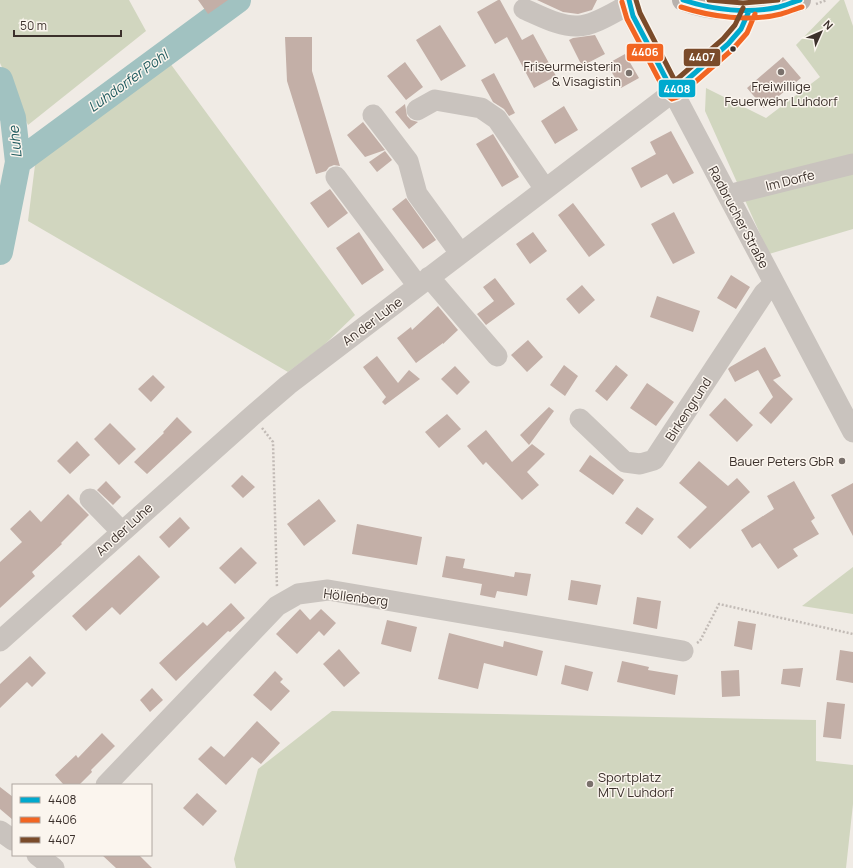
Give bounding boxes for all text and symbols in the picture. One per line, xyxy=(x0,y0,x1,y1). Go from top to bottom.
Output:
scale bar xyxy=(14,12,121,38)
north arrow xyxy=(801,12,841,52)
text: N xyxy=(820,16,837,33)
text: 50 m xyxy=(20,17,47,34)
line badge: 4406 xyxy=(626,43,664,62)
water label: Luhdorfer Pohl xyxy=(84,44,173,116)
text: 4406 xyxy=(631,44,659,59)
unlabelled marker xyxy=(728,44,738,54)
line badge: 4407 xyxy=(683,48,721,67)
text: 4407 xyxy=(689,49,715,64)
place label: Friseurmeisterin & Visagistin xyxy=(523,57,621,90)
marker: Freiwillige Feuerwehr Luhdorf xyxy=(776,67,786,77)
marker: Friseurmeisterin & Visagistin xyxy=(624,68,634,78)
place label: Freiwillige Feuerwehr Luhdorf xyxy=(724,77,838,110)
line badge: 4408 xyxy=(658,79,696,98)
text: 4408 xyxy=(663,81,691,96)
water label: Luhe xyxy=(3,124,26,159)
street label: Radbrucher Straße xyxy=(704,163,774,272)
street label: Im Dorfe xyxy=(764,165,817,195)
street label: An der Luhe xyxy=(338,292,406,350)
street label: Birkengrund xyxy=(661,374,715,444)
place label: Bauer Peters GbR xyxy=(729,452,834,470)
marker: Bauer Peters GbR xyxy=(837,456,847,466)
street label: An der Luhe xyxy=(92,498,157,559)
street label: Höllenberg xyxy=(323,584,389,610)
place label: Sportplatz MTV Luhdorf xyxy=(598,768,674,801)
marker: Sportplatz MTV Luhdorf xyxy=(585,779,595,789)
legend xyxy=(12,784,152,856)
text: 4408 xyxy=(48,791,77,808)
text: 4406 xyxy=(48,811,77,828)
text: 4407 xyxy=(48,831,76,848)

